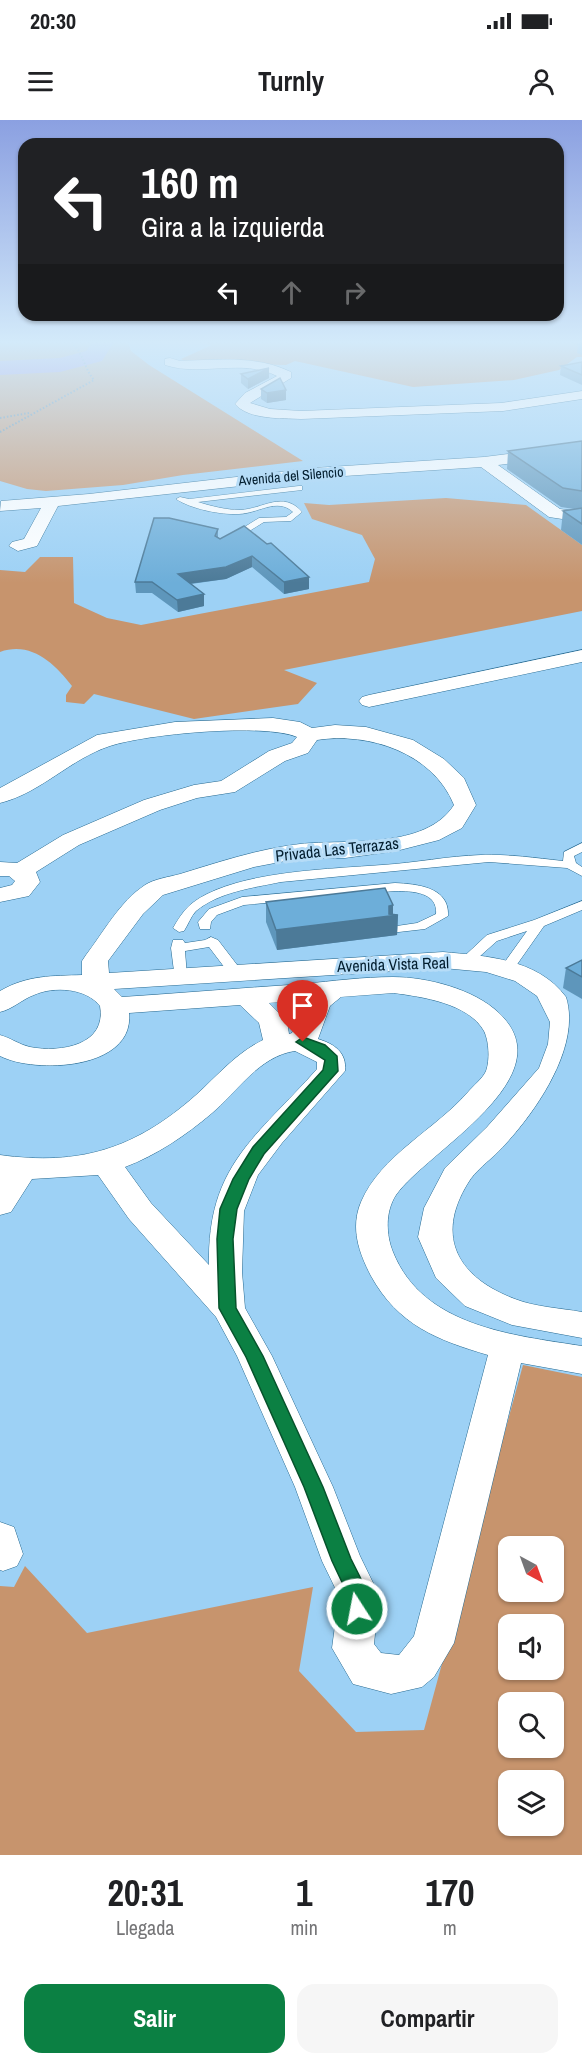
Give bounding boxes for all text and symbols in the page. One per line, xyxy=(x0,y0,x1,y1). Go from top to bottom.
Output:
text: 20:30 xyxy=(30,6,76,36)
text: Turnly xyxy=(258,63,324,99)
icon: menu xyxy=(24,65,57,98)
icon: person xyxy=(525,65,558,98)
text: 160 m xyxy=(141,155,239,211)
icon: left xyxy=(42,162,120,240)
text: Gira a la izquierda xyxy=(141,209,324,245)
icon: left xyxy=(212,276,245,309)
icon: ahead xyxy=(275,276,308,309)
icon: right xyxy=(338,276,371,309)
street label: Avenida del Silencio xyxy=(237,462,344,490)
street label: Privada Las Terrazas xyxy=(274,832,400,866)
street label: Avenida Vista Real xyxy=(336,951,449,977)
pin xyxy=(277,980,328,1042)
icon: arrive xyxy=(286,989,319,1022)
north arrow xyxy=(498,1536,564,1602)
map controls xyxy=(498,1536,564,1836)
position arrow xyxy=(325,1577,389,1641)
button: sound xyxy=(498,1614,564,1680)
button: search xyxy=(498,1692,564,1758)
button: layers xyxy=(498,1770,564,1836)
text: 20:31 xyxy=(107,1869,183,1917)
text: 1 xyxy=(296,1869,312,1917)
text: 170 xyxy=(425,1869,475,1917)
text: Llegada xyxy=(116,1914,174,1941)
text: min xyxy=(290,1914,318,1941)
text: m xyxy=(443,1914,457,1941)
button: Salir xyxy=(24,1984,285,2053)
button: Compartir xyxy=(297,1984,558,2053)

